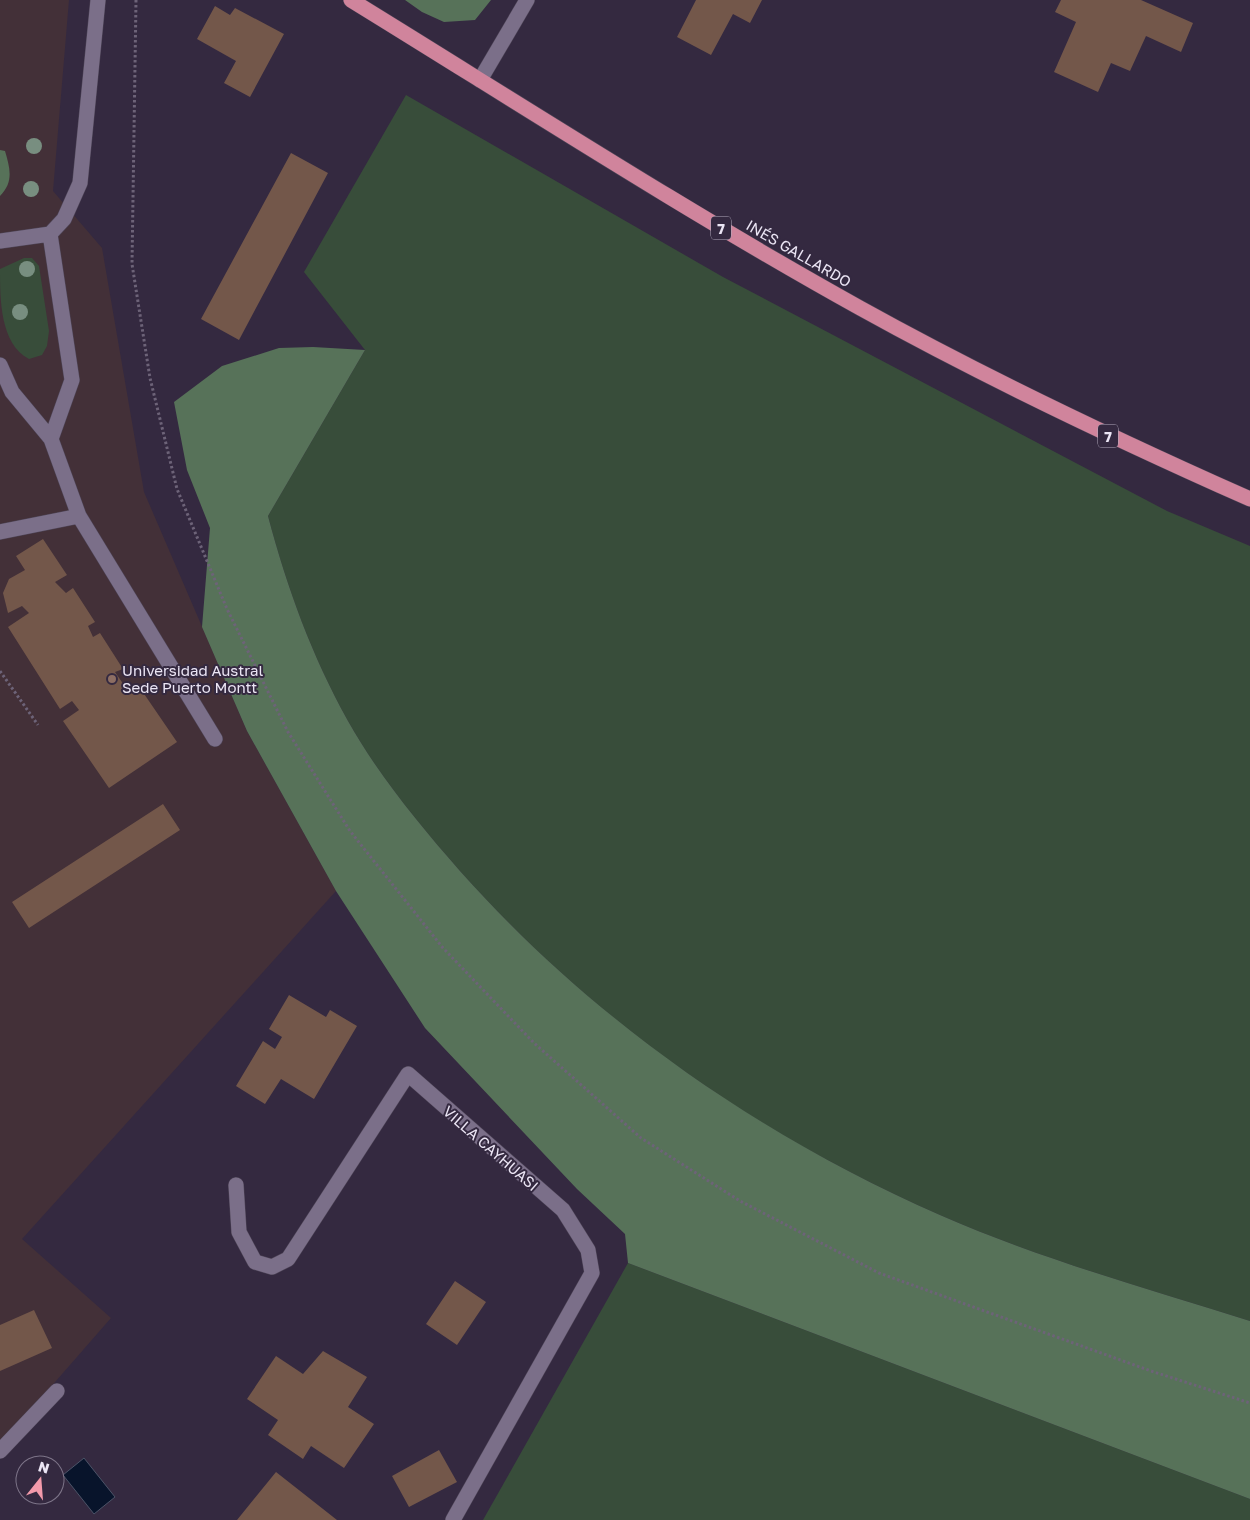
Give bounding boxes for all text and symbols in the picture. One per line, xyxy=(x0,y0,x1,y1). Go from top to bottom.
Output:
street label: INÉS GALLARDO xyxy=(743,216,855,290)
road number: 7 xyxy=(711,217,731,240)
road number: 7 xyxy=(1098,424,1118,448)
place label: Universidad Austral Sede Puerto Montt xyxy=(122,661,263,696)
marker: Universidad Austral Sede Puerto Montt xyxy=(106,673,118,685)
street label: VILLA CAYHUASI xyxy=(440,1102,542,1194)
north arrow xyxy=(15,1455,65,1505)
text: N xyxy=(36,1457,52,1477)

